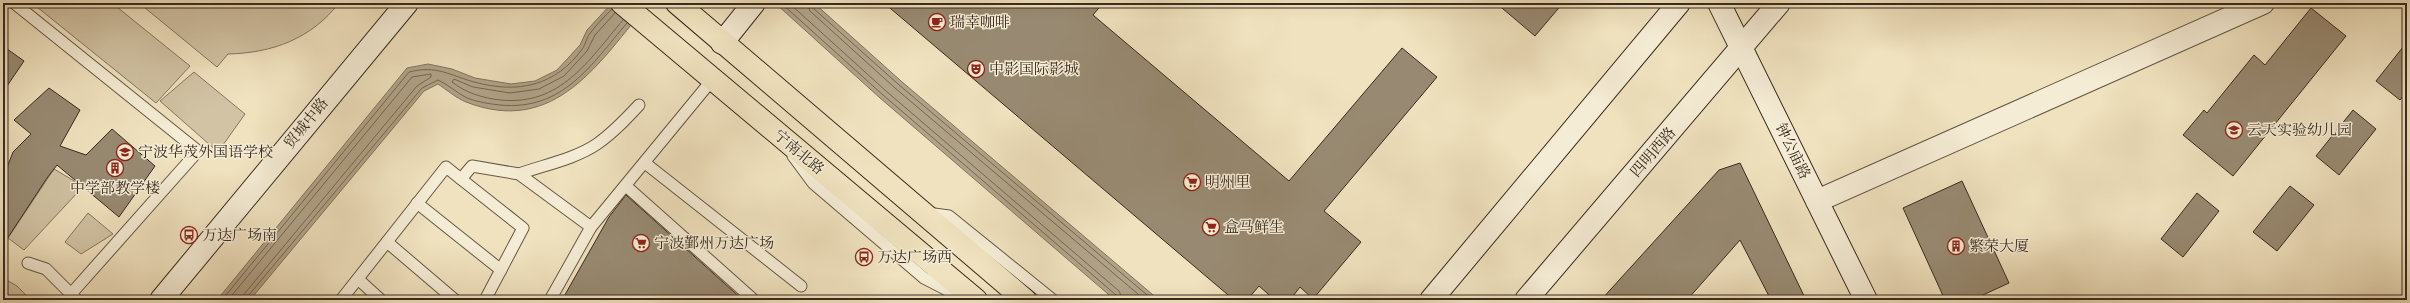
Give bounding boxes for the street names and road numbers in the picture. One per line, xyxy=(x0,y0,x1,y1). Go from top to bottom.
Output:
street label: 贸城中路 xyxy=(279,93,332,152)
street label: 钟公庙路 xyxy=(1772,120,1815,182)
street label: 四明西路 xyxy=(1626,123,1679,181)
street label: 宁南北路 xyxy=(770,125,828,178)

